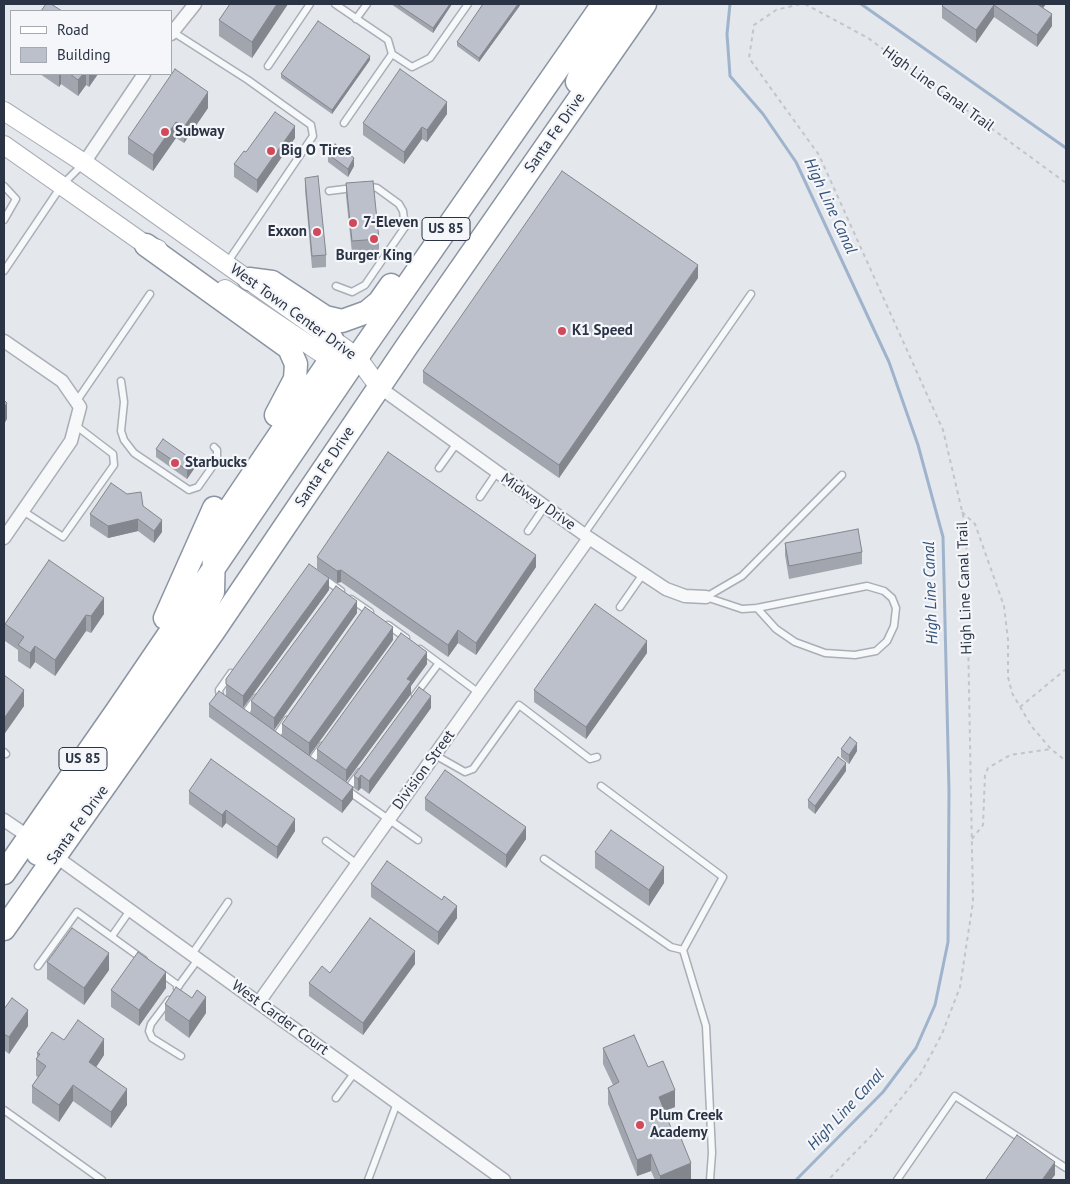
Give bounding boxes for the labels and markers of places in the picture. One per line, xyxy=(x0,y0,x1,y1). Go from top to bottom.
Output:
place label: Subway xyxy=(175,123,224,141)
marker: Subway xyxy=(159,126,171,138)
place label: Big O Tires xyxy=(281,142,351,160)
marker: Big O Tires xyxy=(265,145,277,157)
place label: 7-Eleven xyxy=(363,214,418,232)
marker: 7-Eleven xyxy=(347,217,359,229)
place label: Exxon xyxy=(268,223,307,241)
marker: Exxon xyxy=(311,226,323,238)
marker: Burger King xyxy=(368,233,380,245)
place label: Burger King xyxy=(336,247,412,265)
place label: K1 Speed xyxy=(572,322,633,340)
marker: K1 Speed xyxy=(556,325,568,337)
place label: Starbucks xyxy=(185,454,247,472)
marker: Starbucks xyxy=(169,457,181,469)
place label: Plum Creek Academy xyxy=(650,1107,723,1142)
marker: Plum Creek Academy xyxy=(634,1119,646,1131)

